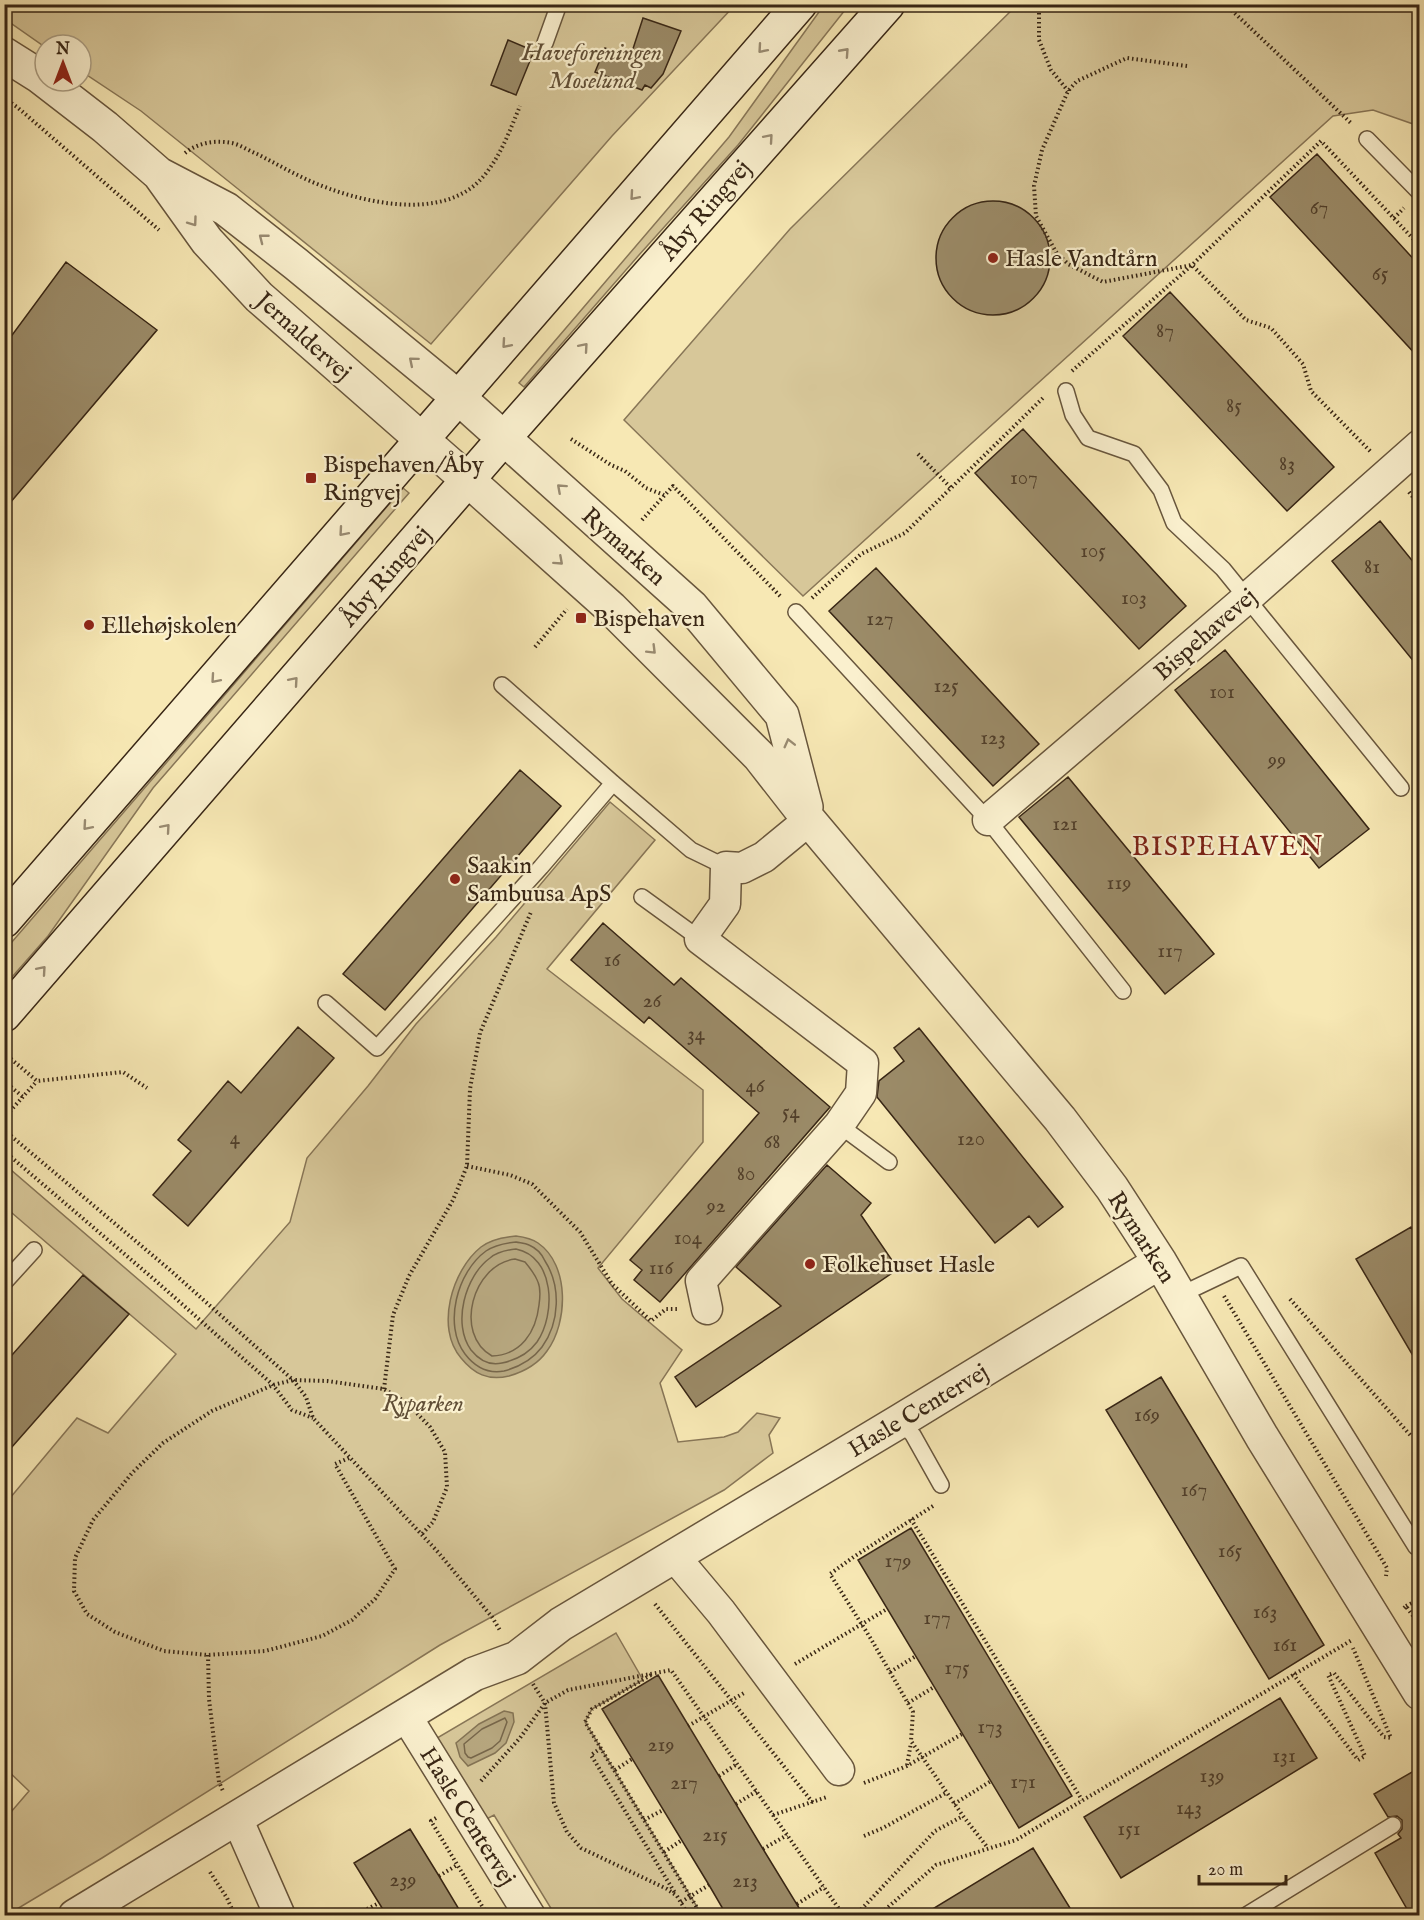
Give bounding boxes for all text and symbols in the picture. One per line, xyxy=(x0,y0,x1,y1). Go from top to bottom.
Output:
north arrow xyxy=(33,33,93,93)
park label: Haveforeningen Moselund xyxy=(521,38,662,97)
text: N xyxy=(55,40,70,60)
one-way arrow xyxy=(758,42,769,53)
one-way arrow xyxy=(838,48,849,59)
one-way arrow xyxy=(762,134,773,145)
street label: Åby Ringvej xyxy=(653,154,758,269)
one-way arrow xyxy=(630,189,641,200)
house number: 67 xyxy=(1310,195,1328,222)
one-way arrow xyxy=(186,215,197,226)
one-way arrow xyxy=(258,234,269,245)
place label: Hasle Vandtårn xyxy=(1005,244,1158,275)
marker: Hasle Vandtårn xyxy=(986,251,1000,265)
house number: 65 xyxy=(1372,261,1389,288)
street label: Jernaldervej xyxy=(246,284,357,388)
house number: 87 xyxy=(1156,318,1174,345)
one-way arrow xyxy=(502,337,513,348)
one-way arrow xyxy=(577,343,588,354)
one-way arrow xyxy=(409,358,420,369)
house number: 85 xyxy=(1226,393,1242,420)
place label: Bispehaven/Åby Ringvej xyxy=(323,450,484,509)
house number: 83 xyxy=(1279,451,1295,478)
house number: 107 xyxy=(1010,465,1038,492)
marker: Bispehaven/Åby Ringvej xyxy=(304,471,318,485)
one-way arrow xyxy=(557,484,568,495)
street label: Rymarken xyxy=(574,501,672,593)
street label: Åby Ringvej xyxy=(333,520,438,635)
one-way arrow xyxy=(339,525,350,536)
house number: 105 xyxy=(1080,538,1106,565)
one-way arrow xyxy=(552,554,562,565)
house number: 81 xyxy=(1364,554,1380,581)
street label: Bispehavevej xyxy=(1148,582,1264,688)
house number: 103 xyxy=(1121,585,1147,612)
place label: Bispehaven xyxy=(593,604,705,635)
house number: 127 xyxy=(866,606,894,633)
place label: Ellehøjskolen xyxy=(101,611,237,642)
marker: Bispehaven xyxy=(574,611,588,625)
marker: Ellehøjskolen xyxy=(82,618,96,632)
one-way arrow xyxy=(645,642,656,653)
one-way arrow xyxy=(211,672,222,683)
house number: 125 xyxy=(933,673,959,700)
one-way arrow xyxy=(286,677,297,688)
house number: 101 xyxy=(1209,679,1235,706)
house number: 123 xyxy=(980,725,1006,752)
one-way arrow xyxy=(784,738,796,749)
house number: 99 xyxy=(1267,747,1286,774)
house number: 121 xyxy=(1052,811,1078,838)
one-way arrow xyxy=(83,819,94,830)
one-way arrow xyxy=(158,824,169,835)
district label: BISPEHAVEN xyxy=(1132,831,1324,865)
place label: Saakin Sambuusa ApS xyxy=(467,851,611,910)
house number: 119 xyxy=(1107,870,1131,897)
marker: Saakin Sambuusa ApS xyxy=(448,872,462,886)
house number: 117 xyxy=(1157,938,1183,965)
house number: 16 xyxy=(604,947,621,974)
one-way arrow xyxy=(35,966,46,977)
house number: 26 xyxy=(643,988,662,1015)
house number: 34 xyxy=(687,1021,706,1048)
house number: 46 xyxy=(745,1073,766,1100)
house number: 54 xyxy=(782,1099,801,1126)
house number: 4 xyxy=(230,1125,241,1152)
house number: 120 xyxy=(957,1126,985,1153)
house number: 68 xyxy=(763,1129,781,1156)
house number: 80 xyxy=(737,1161,755,1188)
street label: Rymarken xyxy=(1100,1186,1182,1290)
house number: 92 xyxy=(705,1193,726,1220)
house number: 104 xyxy=(674,1225,703,1252)
place label: Folkehuset Hasle xyxy=(822,1250,995,1281)
house number: 116 xyxy=(649,1255,674,1282)
marker: Folkehuset Hasle xyxy=(803,1257,817,1271)
street label: Hasle Centervej xyxy=(843,1357,995,1465)
park label: Ryparken xyxy=(382,1389,464,1420)
house number: 169 xyxy=(1134,1402,1160,1429)
house number: 167 xyxy=(1181,1477,1207,1504)
house number: 165 xyxy=(1218,1538,1243,1565)
house number: 179 xyxy=(885,1548,911,1575)
house number: 163 xyxy=(1253,1599,1277,1626)
house number: 177 xyxy=(923,1605,951,1632)
house number: 161 xyxy=(1273,1632,1297,1659)
house number: 175 xyxy=(944,1655,970,1682)
house number: 173 xyxy=(977,1714,1003,1741)
house number: 219 xyxy=(648,1732,674,1759)
street label: Hasle Centervej xyxy=(412,1741,522,1892)
house number: 131 xyxy=(1272,1743,1296,1770)
house number: 139 xyxy=(1200,1763,1224,1790)
house number: 171 xyxy=(1010,1769,1036,1796)
house number: 217 xyxy=(670,1770,698,1797)
house number: 143 xyxy=(1176,1795,1202,1822)
house number: 151 xyxy=(1117,1816,1141,1843)
house number: 215 xyxy=(702,1822,728,1849)
scale bar xyxy=(1199,1848,1286,1886)
text: 20 m xyxy=(1208,1859,1243,1882)
house number: 239 xyxy=(390,1867,416,1894)
house number: 213 xyxy=(732,1868,758,1895)

